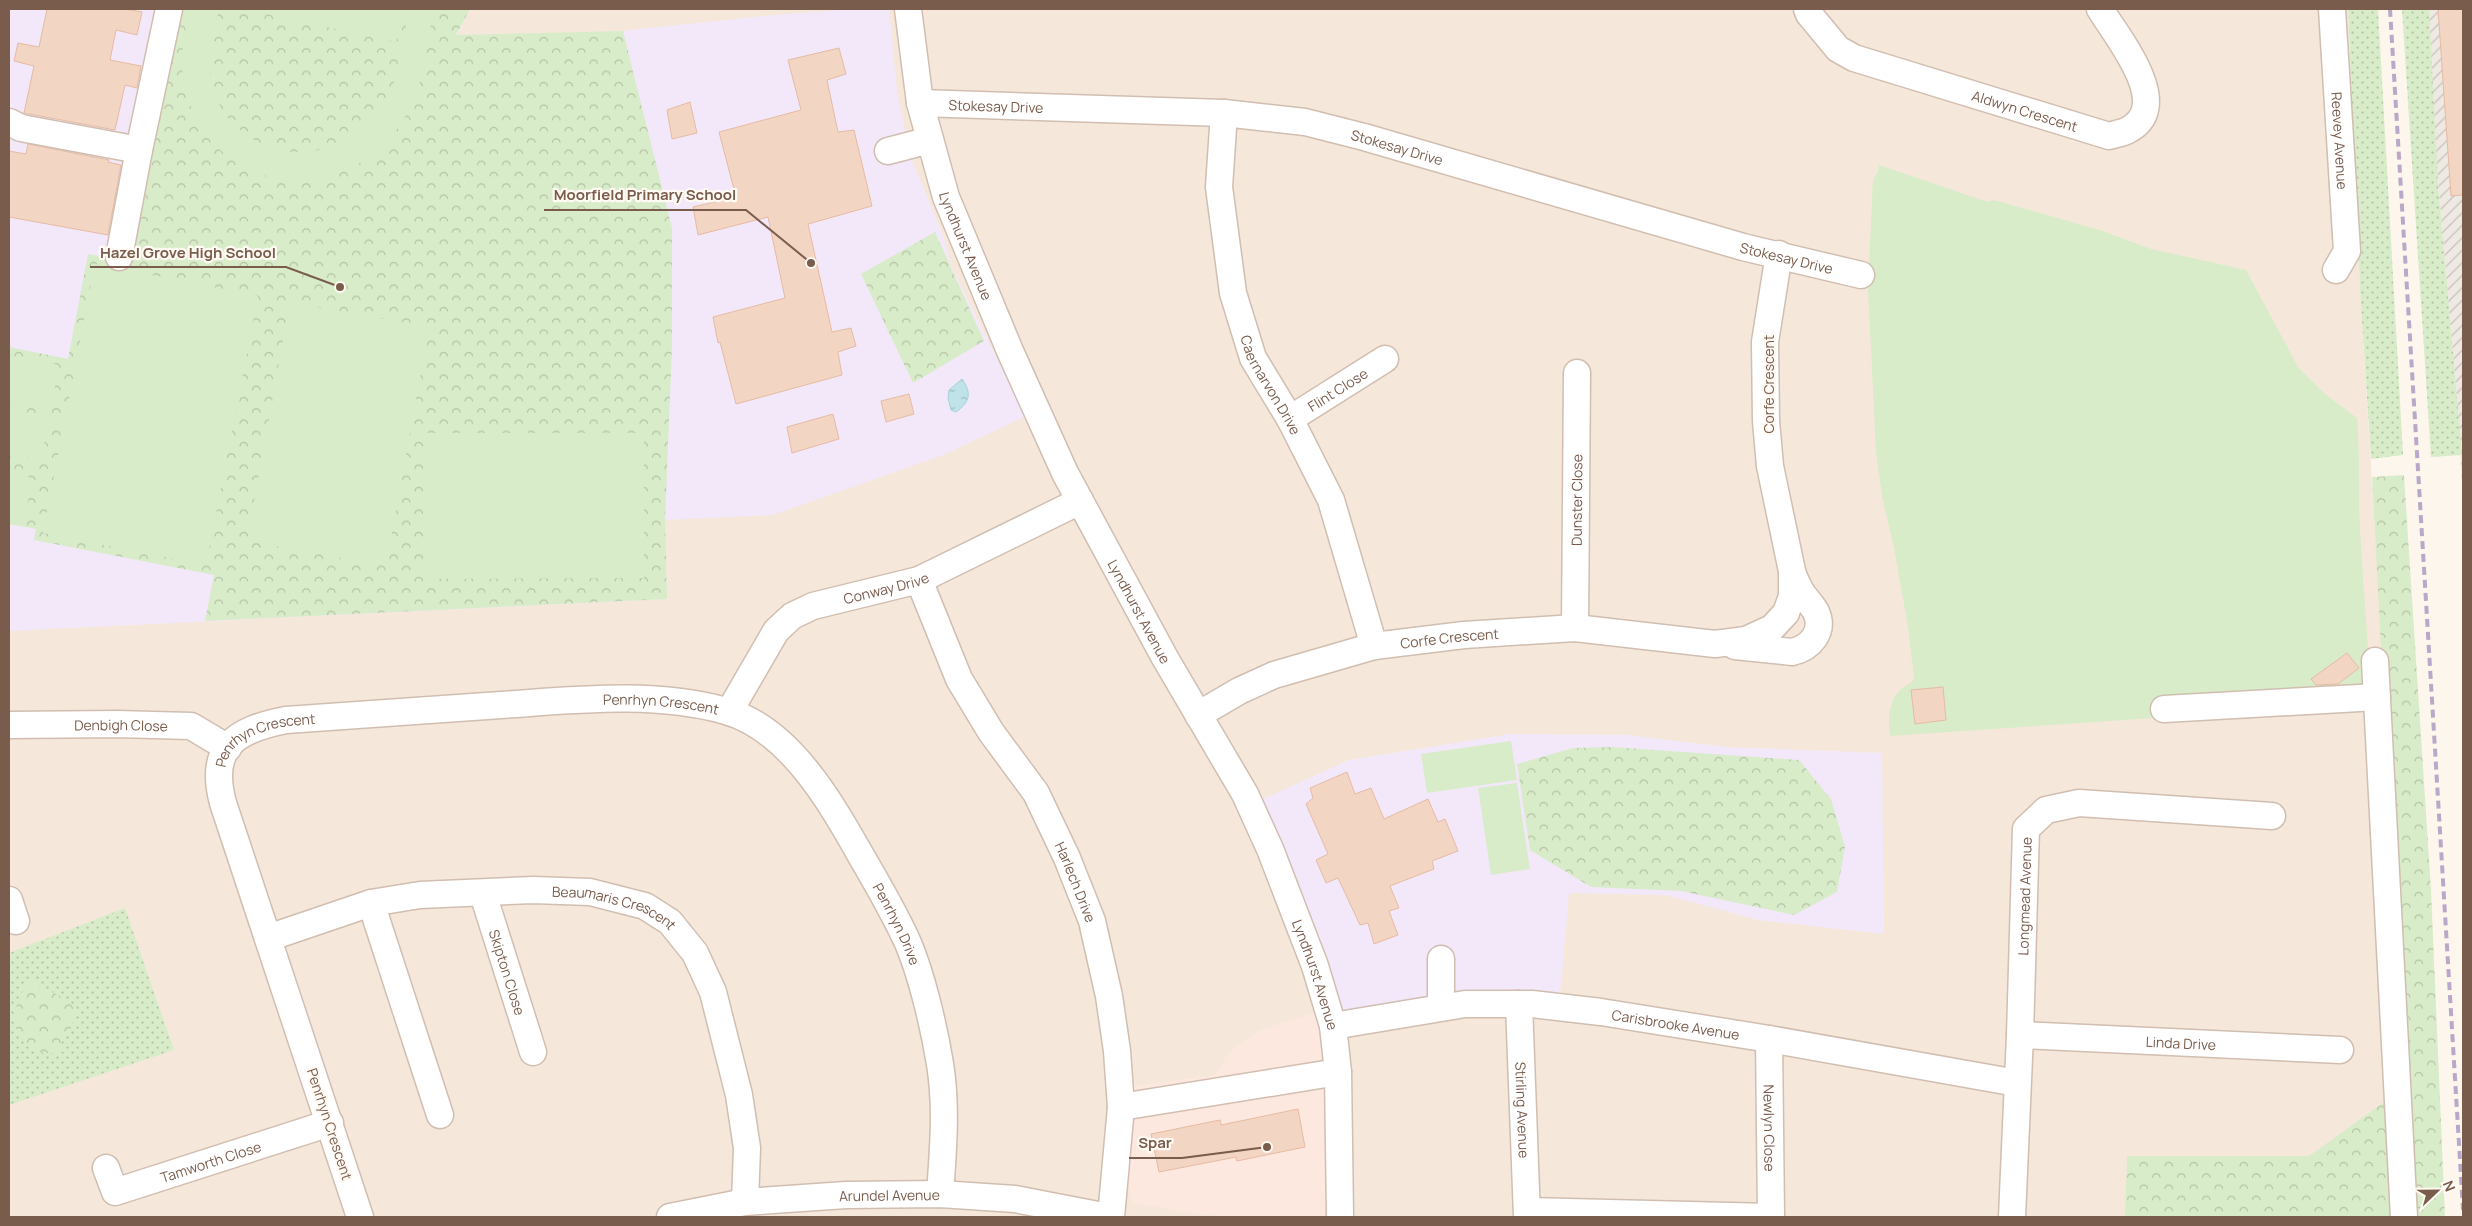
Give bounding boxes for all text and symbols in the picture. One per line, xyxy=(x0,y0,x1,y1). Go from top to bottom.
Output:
street label: Aldwyn Crescent xyxy=(1970,85,2081,136)
street label: Reevey Avenue xyxy=(2328,91,2353,190)
street label: Stokesay Drive xyxy=(948,94,1044,117)
street label: Stokesay Drive xyxy=(1349,125,1445,169)
callout: Moorfield Primary School xyxy=(544,180,746,210)
text: Moorfield Primary School xyxy=(554,184,736,205)
street label: Lyndhurst Avenue xyxy=(935,190,997,303)
callout: Hazel Grove High School xyxy=(90,237,286,267)
street label: Stokesay Drive xyxy=(1738,237,1835,278)
text: Hazel Grove High School xyxy=(100,242,276,263)
street label: Caernarvon Drive xyxy=(1237,333,1306,438)
street label: Corfe Crescent xyxy=(1759,334,1778,433)
street label: Flint Close xyxy=(1304,363,1371,415)
street label: Dunster Close xyxy=(1566,454,1586,546)
street label: Lyndhurst Avenue xyxy=(1104,556,1176,667)
street label: Conway Drive xyxy=(841,567,932,608)
street label: Corfe Crescent xyxy=(1399,623,1500,652)
street label: Penrhyn Crescent xyxy=(603,689,721,718)
street label: Penrhyn Crescent xyxy=(210,708,316,769)
street label: Denbigh Close xyxy=(74,714,168,735)
street label: Longmead Avenue xyxy=(2013,837,2035,956)
street label: Harlech Drive xyxy=(1051,838,1101,925)
street label: Penrhyn Drive xyxy=(869,879,925,967)
street label: Beaumaris Crescent xyxy=(552,881,682,933)
street label: Lyndhurst Avenue xyxy=(1288,916,1343,1032)
street label: Skipton Close xyxy=(485,927,530,1017)
street label: Carisbrooke Avenue xyxy=(1611,1004,1741,1044)
street label: Linda Drive xyxy=(2145,1031,2216,1054)
street label: Stirling Avenue xyxy=(1512,1061,1534,1159)
street label: Penrhyn Crescent xyxy=(303,1066,357,1183)
street label: Newlyn Close xyxy=(1760,1084,1780,1172)
callout: Spar xyxy=(1129,1128,1182,1158)
text: Spar xyxy=(1138,1132,1172,1153)
street label: Tamworth Close xyxy=(158,1136,263,1186)
north arrow xyxy=(2412,1166,2462,1216)
text: N xyxy=(2439,1178,2460,1194)
street label: Arundel Avenue xyxy=(838,1185,940,1205)

